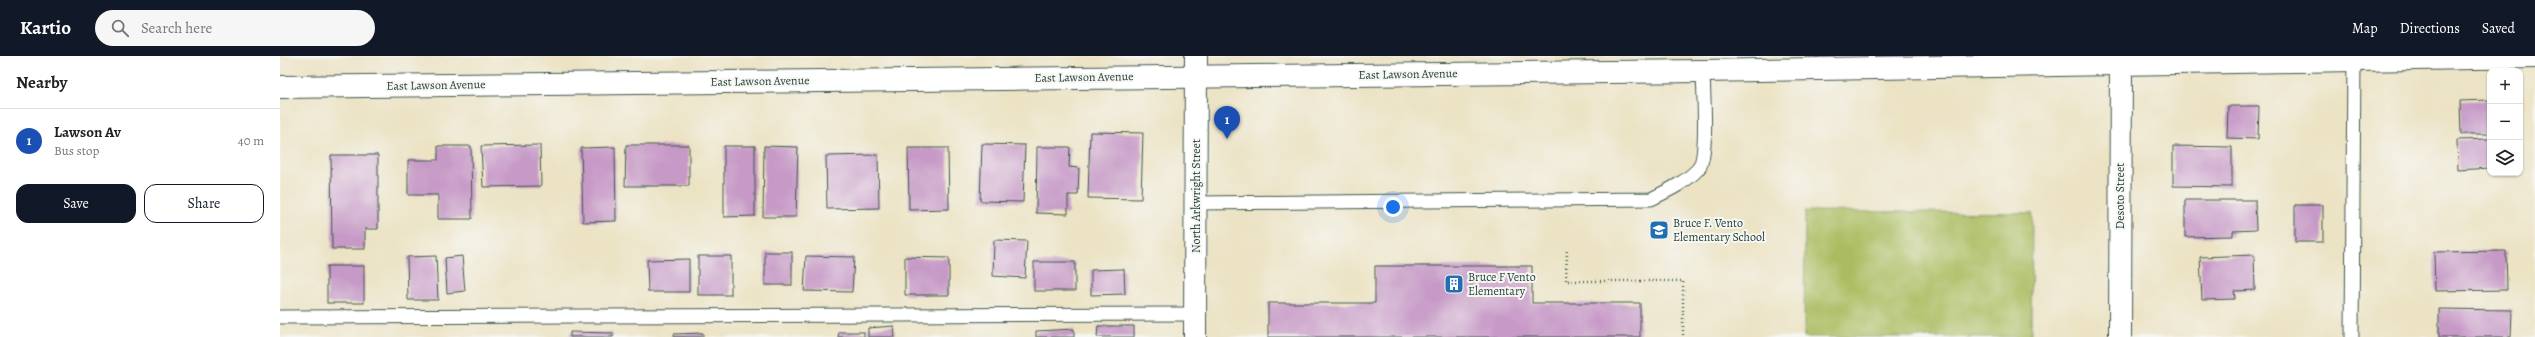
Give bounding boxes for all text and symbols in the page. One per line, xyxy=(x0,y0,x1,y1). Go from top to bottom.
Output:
search box xyxy=(95,10,375,46)
text: Kartio xyxy=(20,15,71,41)
icon: search xyxy=(109,17,131,39)
text: Search here xyxy=(141,18,212,38)
text: Map xyxy=(2352,19,2378,38)
text: Directions xyxy=(2400,19,2460,38)
text: Saved xyxy=(2482,19,2515,38)
street label: East Lawson Avenue xyxy=(1358,65,1458,83)
street label: East Lawson Avenue xyxy=(1034,68,1134,86)
map controls xyxy=(2487,68,2523,176)
button: + xyxy=(2487,68,2523,104)
text: Nearby xyxy=(16,71,67,94)
street label: East Lawson Avenue xyxy=(710,72,810,90)
street label: East Lawson Avenue xyxy=(386,76,486,94)
button: − xyxy=(2487,104,2523,140)
pin: 1 xyxy=(1214,106,1240,139)
text: Lawson Av xyxy=(54,122,121,142)
text: 1 xyxy=(27,132,31,149)
text: 40 m xyxy=(238,132,264,149)
street label: North Arkwright Street xyxy=(1188,139,1204,253)
button: layers xyxy=(2487,140,2523,176)
text: Bus stop xyxy=(54,142,99,159)
street label: Desoto Street xyxy=(2112,163,2128,229)
button: Save xyxy=(16,184,136,223)
button: Share xyxy=(144,184,264,223)
your location xyxy=(1383,197,1403,217)
place label: Bruce F. Vento Elementary School xyxy=(1673,215,1765,245)
school or university icon: Bruce F. Vento Elementary School xyxy=(1648,219,1670,241)
place label: Bruce F Vento Elementary xyxy=(1468,269,1536,299)
building icon: Bruce F Vento Elementary xyxy=(1443,273,1465,295)

